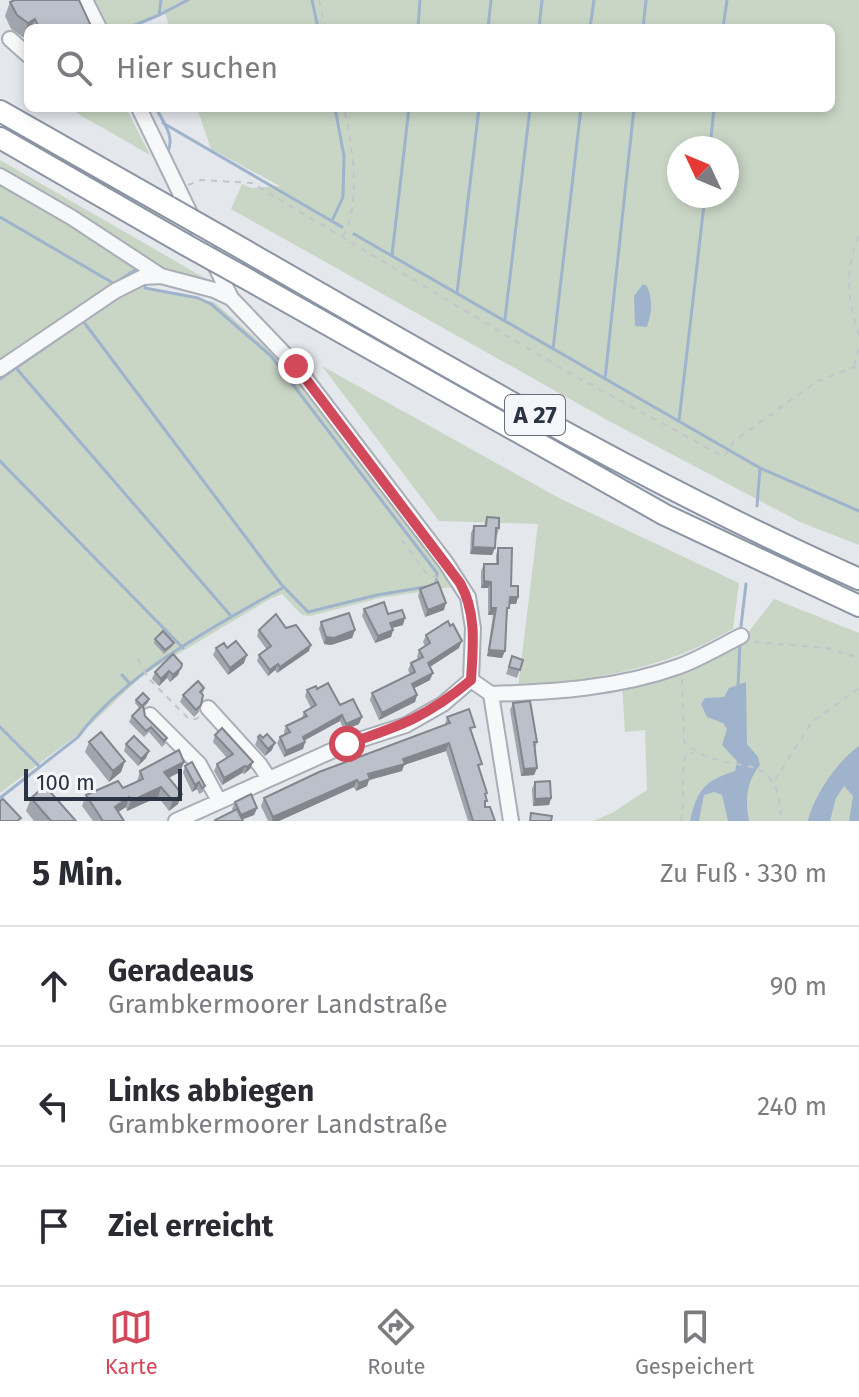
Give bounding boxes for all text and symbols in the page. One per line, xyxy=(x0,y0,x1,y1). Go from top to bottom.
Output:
search box xyxy=(24,24,835,112)
icon: search xyxy=(52,46,96,90)
text: Hier suchen xyxy=(116,50,278,86)
north arrow xyxy=(667,136,739,208)
route end xyxy=(278,348,314,384)
road number: A 27 xyxy=(505,395,565,435)
route start xyxy=(329,726,365,762)
scale bar xyxy=(24,765,182,801)
text: 100 m xyxy=(36,769,95,796)
text: 5 Min. xyxy=(32,853,122,894)
text: Zu Fuß · 330 m xyxy=(660,858,827,889)
text: Geradeaus xyxy=(108,953,254,989)
icon: ahead xyxy=(32,964,76,1008)
text: 90 m xyxy=(770,971,827,1002)
text: Grambkermoorer Landstraße xyxy=(108,989,448,1020)
text: Links abbiegen xyxy=(108,1073,314,1109)
icon: left xyxy=(32,1084,76,1128)
text: 240 m xyxy=(757,1091,827,1122)
text: Grambkermoorer Landstraße xyxy=(108,1109,448,1140)
icon: arrive xyxy=(32,1204,76,1248)
text: Ziel erreicht xyxy=(108,1208,273,1244)
tab: Karte xyxy=(105,1305,158,1380)
tab: Route xyxy=(367,1305,425,1380)
tab: Gespeichert xyxy=(635,1305,754,1380)

